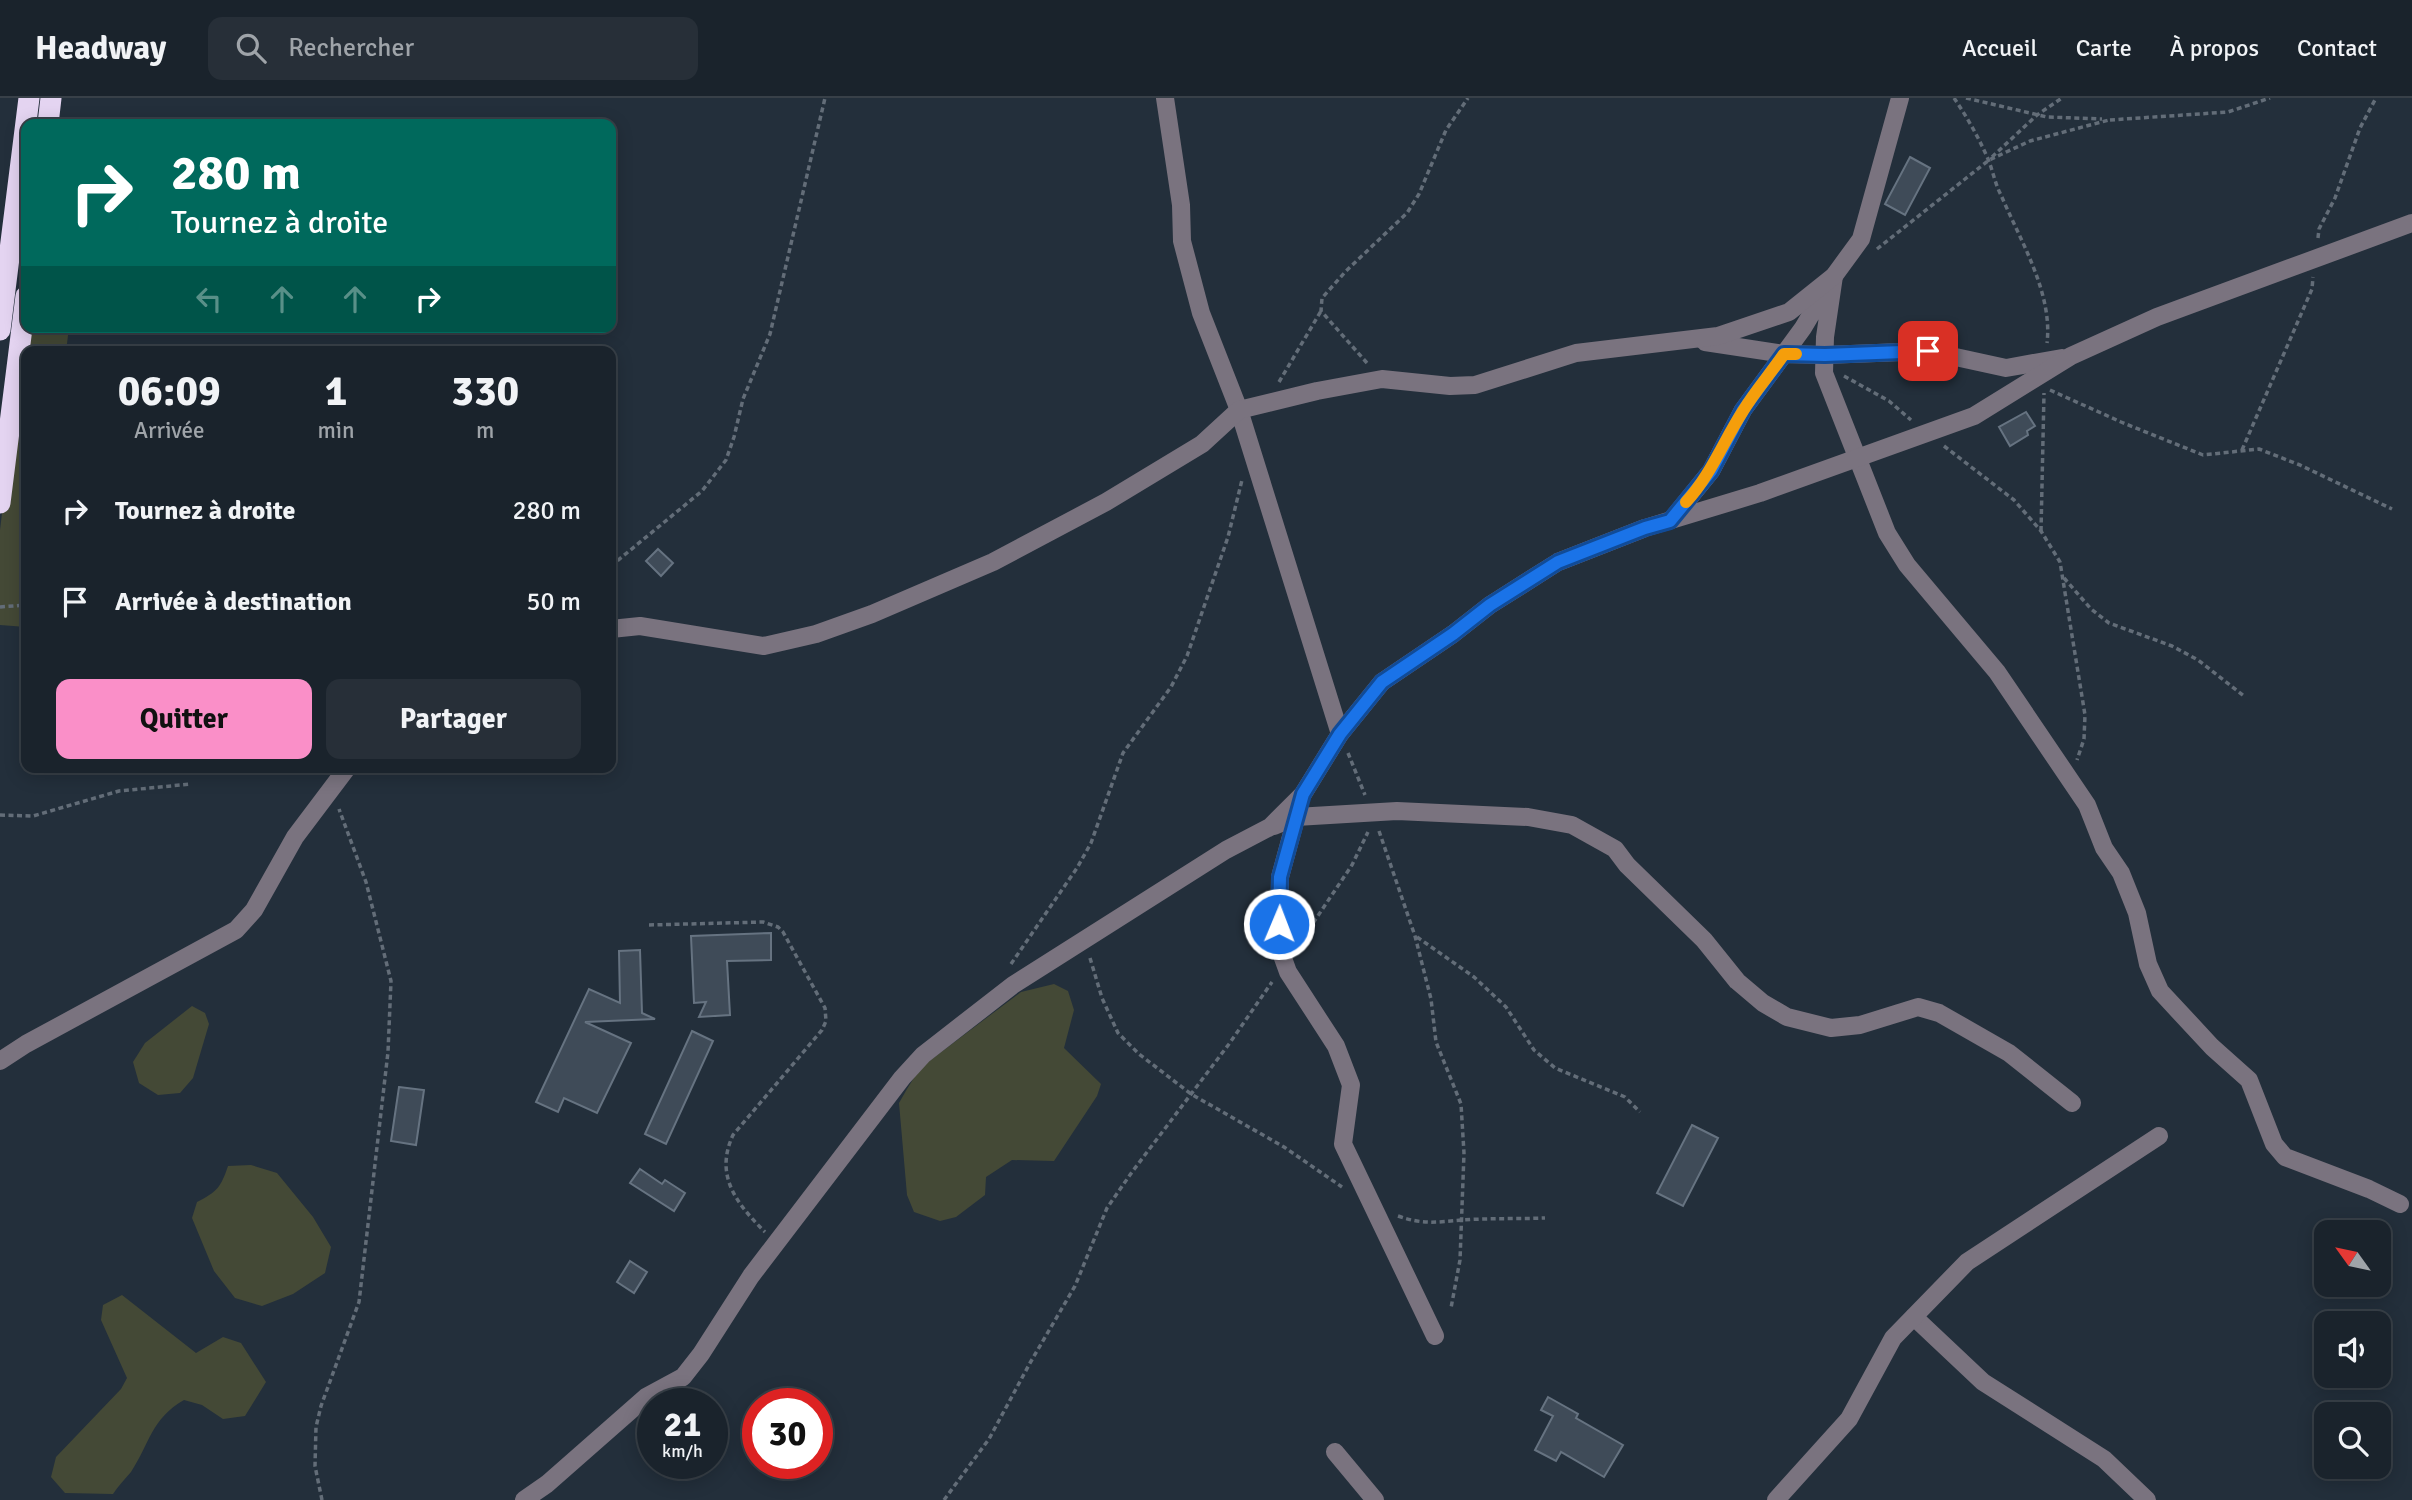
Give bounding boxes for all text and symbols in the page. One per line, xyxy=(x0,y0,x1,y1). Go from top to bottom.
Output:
search box xyxy=(208,17,698,80)
text: Headway xyxy=(35,28,166,69)
icon: search xyxy=(232,29,270,67)
text: Rechercher xyxy=(288,32,414,64)
text: Accueil xyxy=(1962,33,2038,63)
text: Carte xyxy=(2076,33,2132,63)
text: À propos xyxy=(2170,33,2259,63)
text: Contact xyxy=(2297,33,2377,63)
text: 280 m xyxy=(171,143,301,203)
icon: right xyxy=(56,147,147,238)
text: Tournez à droite xyxy=(171,203,388,242)
icon: left xyxy=(190,280,228,318)
icon: ahead xyxy=(263,280,301,318)
icon: ahead xyxy=(336,280,374,318)
icon: right xyxy=(409,280,447,318)
pin xyxy=(1898,321,1958,381)
icon: arrive xyxy=(1909,332,1947,370)
text: 06:09 xyxy=(118,366,221,417)
text: 1 xyxy=(325,366,347,417)
text: 330 xyxy=(451,366,519,417)
text: Arrivée xyxy=(134,416,205,445)
text: min xyxy=(317,416,355,445)
text: m xyxy=(476,416,494,445)
icon: right xyxy=(56,492,94,530)
text: Tournez à droite xyxy=(115,495,295,527)
text: 280 m xyxy=(512,495,581,527)
icon: arrive xyxy=(56,583,94,621)
text: Arrivée à destination xyxy=(115,586,352,618)
text: 50 m xyxy=(526,586,581,618)
button: Quitter xyxy=(56,679,312,759)
button: Partager xyxy=(326,679,581,759)
position arrow xyxy=(1242,887,1316,961)
north arrow xyxy=(2314,1220,2390,1297)
map controls xyxy=(2314,1220,2391,1479)
button: sound xyxy=(2314,1311,2391,1388)
speed limit sign: 30 xyxy=(742,1388,833,1479)
button: search xyxy=(2314,1402,2391,1479)
text: 21 xyxy=(664,1403,701,1446)
text: km/h xyxy=(662,1440,703,1462)

